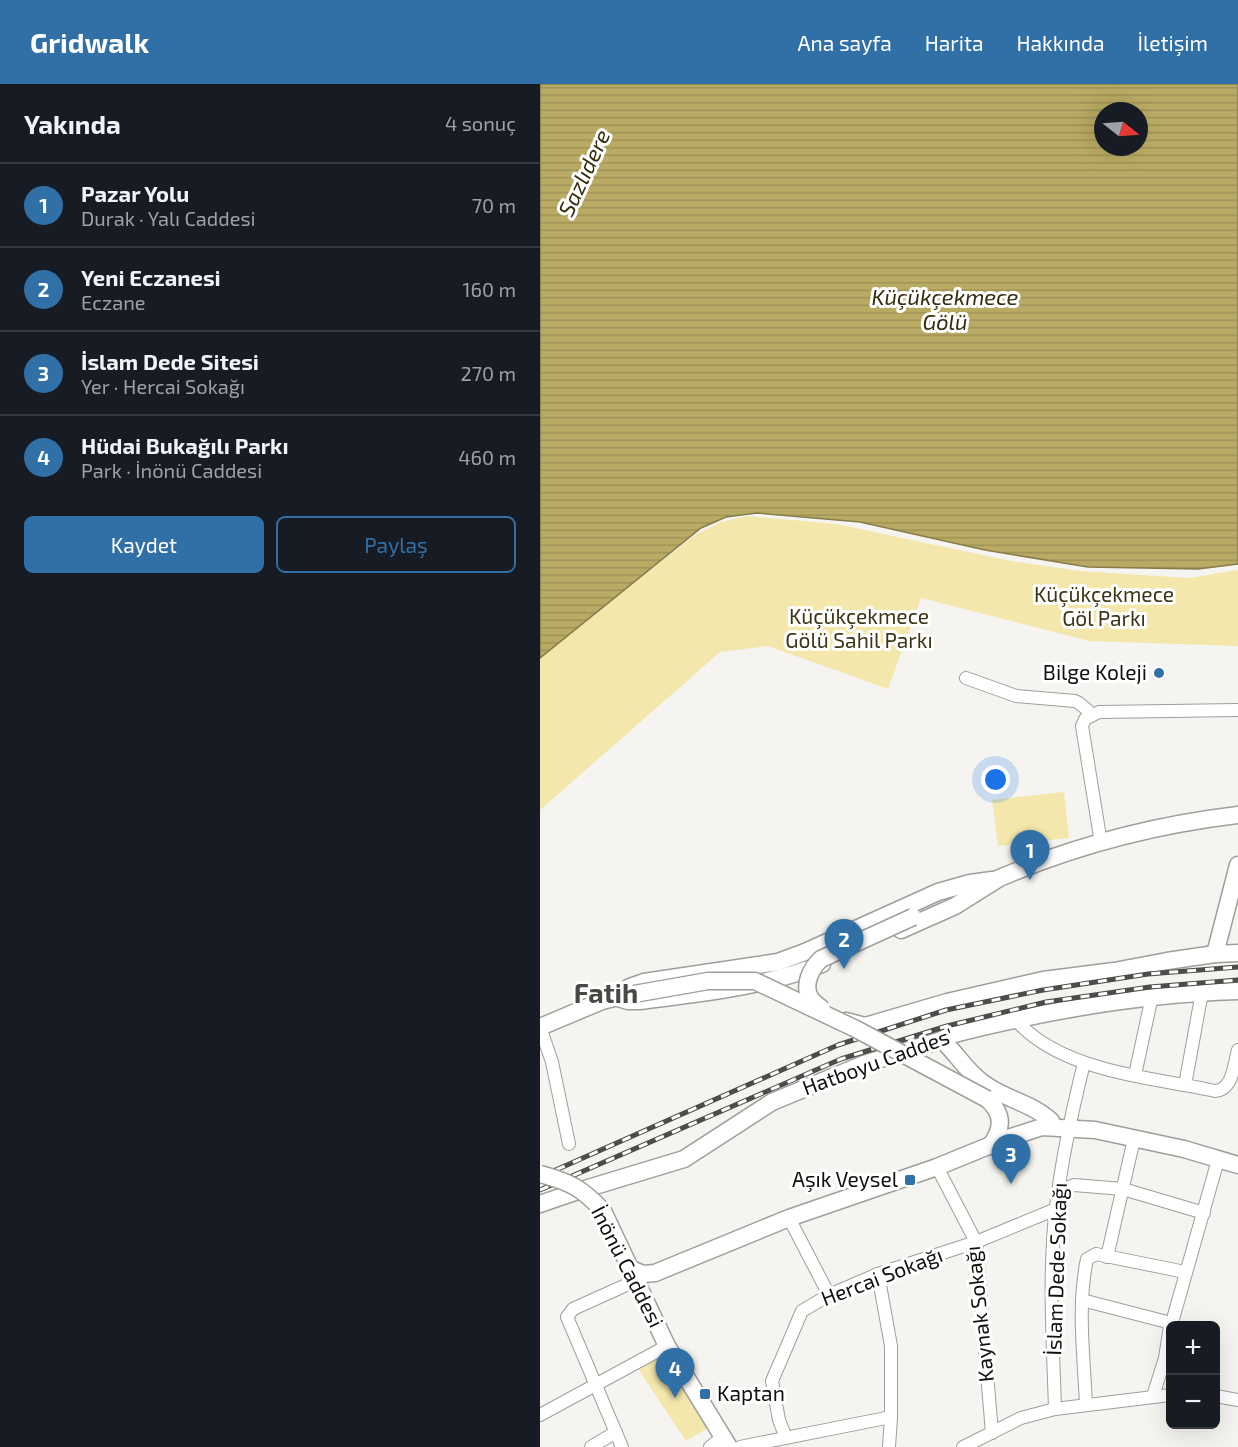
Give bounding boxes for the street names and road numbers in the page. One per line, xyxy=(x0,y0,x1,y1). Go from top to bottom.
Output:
street label: Hatboyu Caddes' xyxy=(799,1022,956,1100)
street label: İslam Dede Sokağı xyxy=(1040,1182,1071,1356)
street label: İnönü Caddesi xyxy=(587,1201,670,1331)
street label: Hercai Sokağı xyxy=(817,1241,946,1310)
street label: Kaynak Sokağı xyxy=(959,1245,998,1384)

